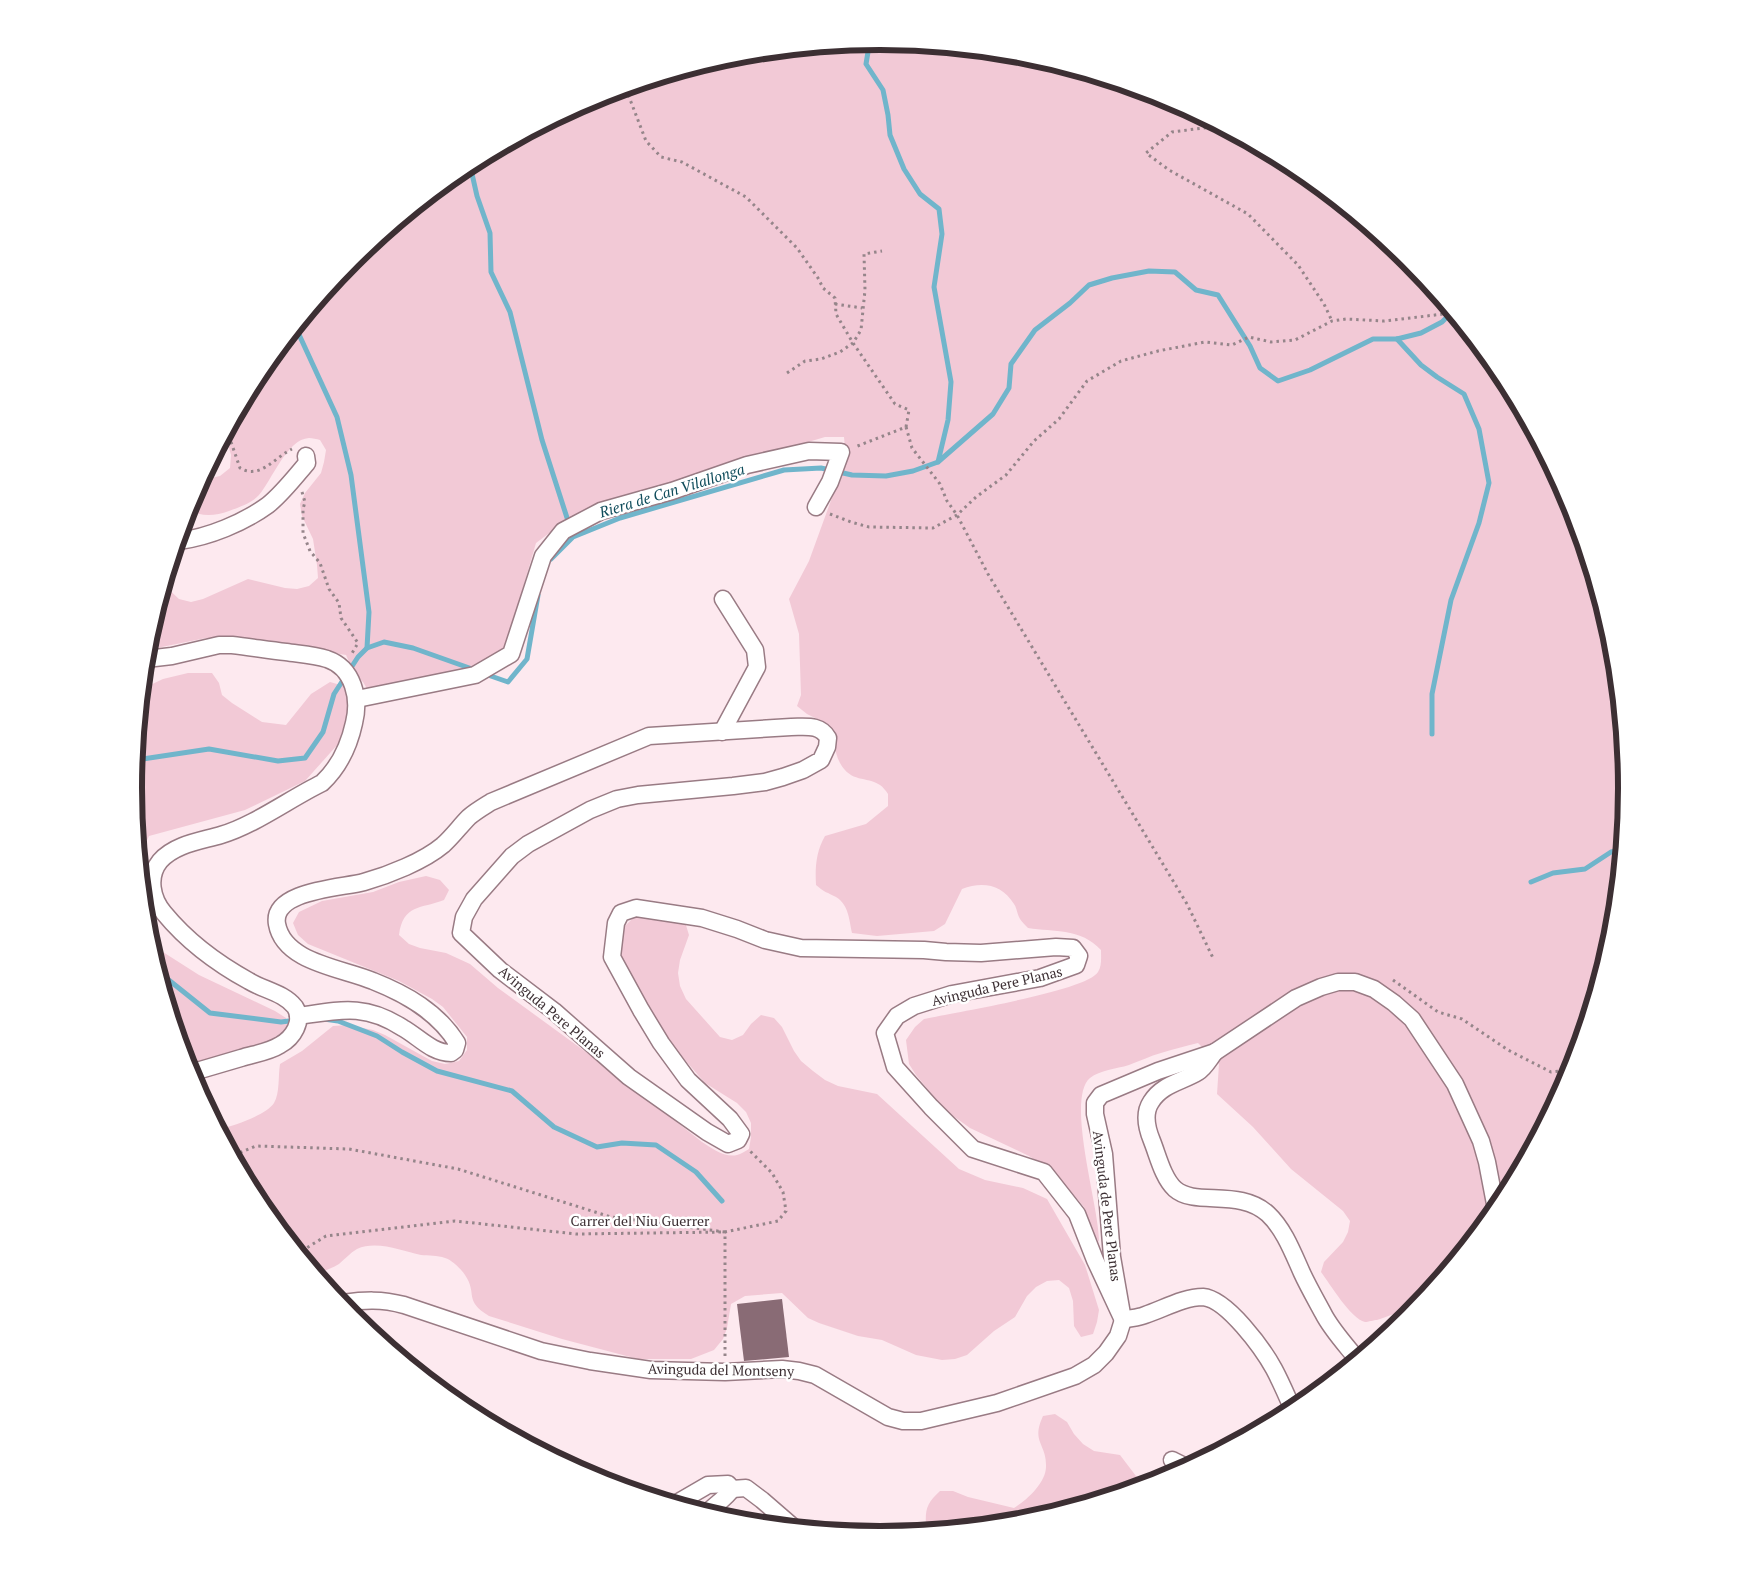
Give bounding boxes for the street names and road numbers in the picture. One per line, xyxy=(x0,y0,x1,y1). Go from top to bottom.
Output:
street label: Avinguda Pere Planas xyxy=(495,961,610,1062)
street label: Avinguda Pere Planas xyxy=(930,961,1064,1010)
street label: Avinguda de Pere Planas xyxy=(1089,1129,1126,1282)
street label: Carrer del Niu Guerrer xyxy=(571,1211,710,1230)
street label: Avinguda del Montseny xyxy=(648,1359,795,1380)

